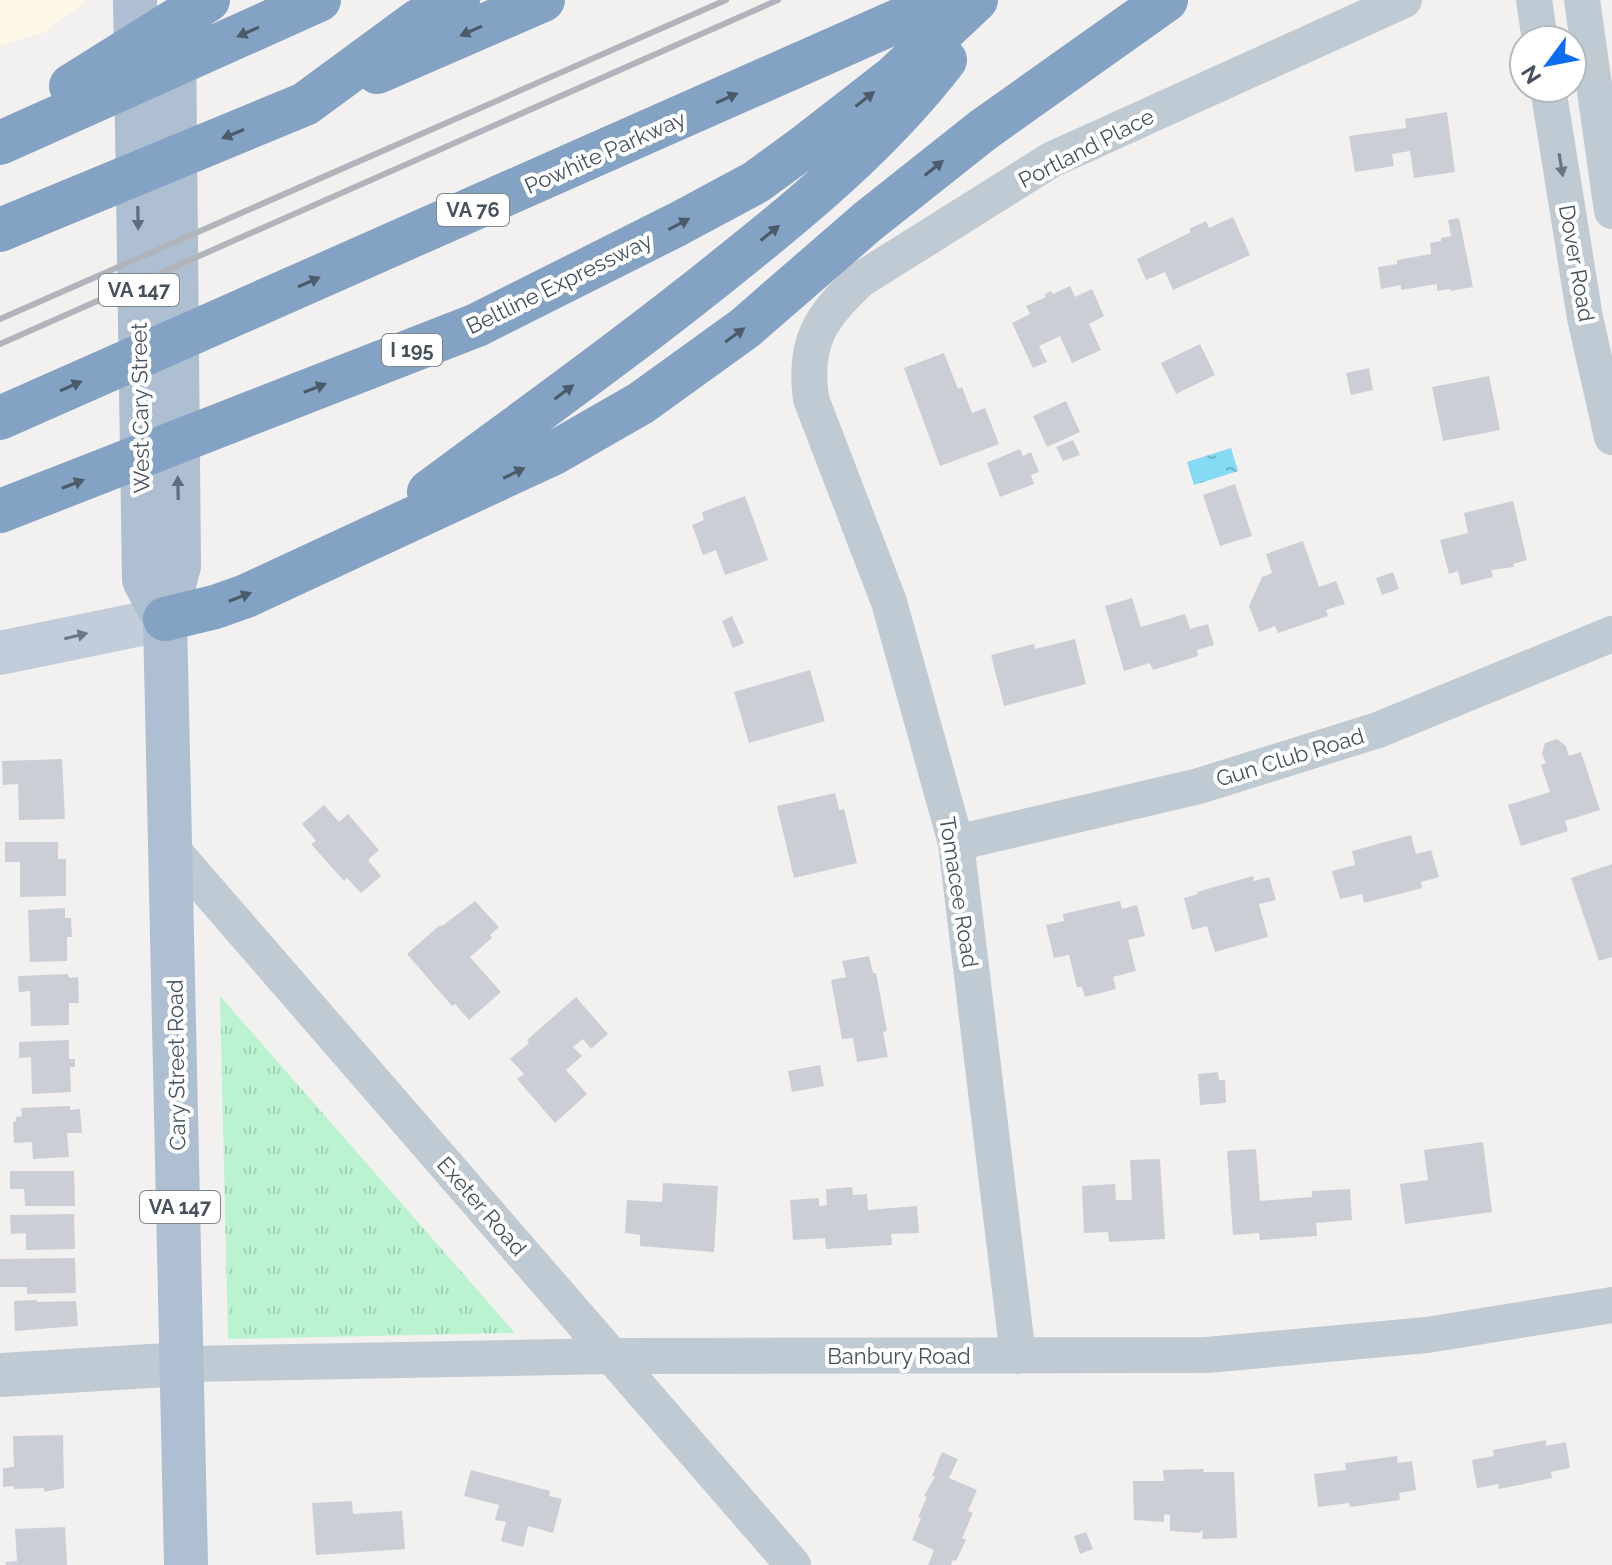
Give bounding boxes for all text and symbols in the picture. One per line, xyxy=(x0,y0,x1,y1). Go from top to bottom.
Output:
north arrow xyxy=(1508,24,1588,104)
one-way arrow xyxy=(236,25,259,39)
one-way arrow xyxy=(459,25,483,38)
text: N xyxy=(1516,61,1547,89)
one-way arrow xyxy=(715,91,738,104)
one-way arrow xyxy=(855,92,875,108)
street label: Portland Place xyxy=(1014,103,1158,193)
street label: Powhite Parkway xyxy=(520,105,690,199)
one-way arrow xyxy=(221,127,245,140)
one-way arrow xyxy=(1555,153,1567,178)
one-way arrow xyxy=(924,161,944,177)
road number: VA 76 xyxy=(437,194,509,226)
street label: Dover Road xyxy=(1554,203,1600,323)
one-way arrow xyxy=(132,206,144,231)
one-way arrow xyxy=(668,217,690,231)
one-way arrow xyxy=(759,225,780,242)
street label: Beltline Expressway xyxy=(462,227,656,339)
road number: VA 147 xyxy=(99,274,179,306)
one-way arrow xyxy=(298,275,321,288)
street label: West Cary Street xyxy=(126,322,154,494)
one-way arrow xyxy=(724,328,745,344)
road number: I 195 xyxy=(382,334,442,366)
one-way arrow xyxy=(60,380,83,393)
one-way arrow xyxy=(303,381,327,394)
one-way arrow xyxy=(554,385,574,401)
one-way arrow xyxy=(503,466,526,479)
one-way arrow xyxy=(172,475,185,500)
one-way arrow xyxy=(61,477,85,490)
one-way arrow xyxy=(228,590,252,603)
one-way arrow xyxy=(64,629,89,642)
street label: Gun Club Road xyxy=(1213,722,1367,792)
street label: Tomacee Road xyxy=(934,815,984,969)
street label: Cary Street Road xyxy=(162,979,190,1151)
street label: Exeter Road xyxy=(432,1151,532,1261)
road number: VA 147 xyxy=(140,1191,220,1223)
street label: Banbury Road xyxy=(827,1343,971,1369)

